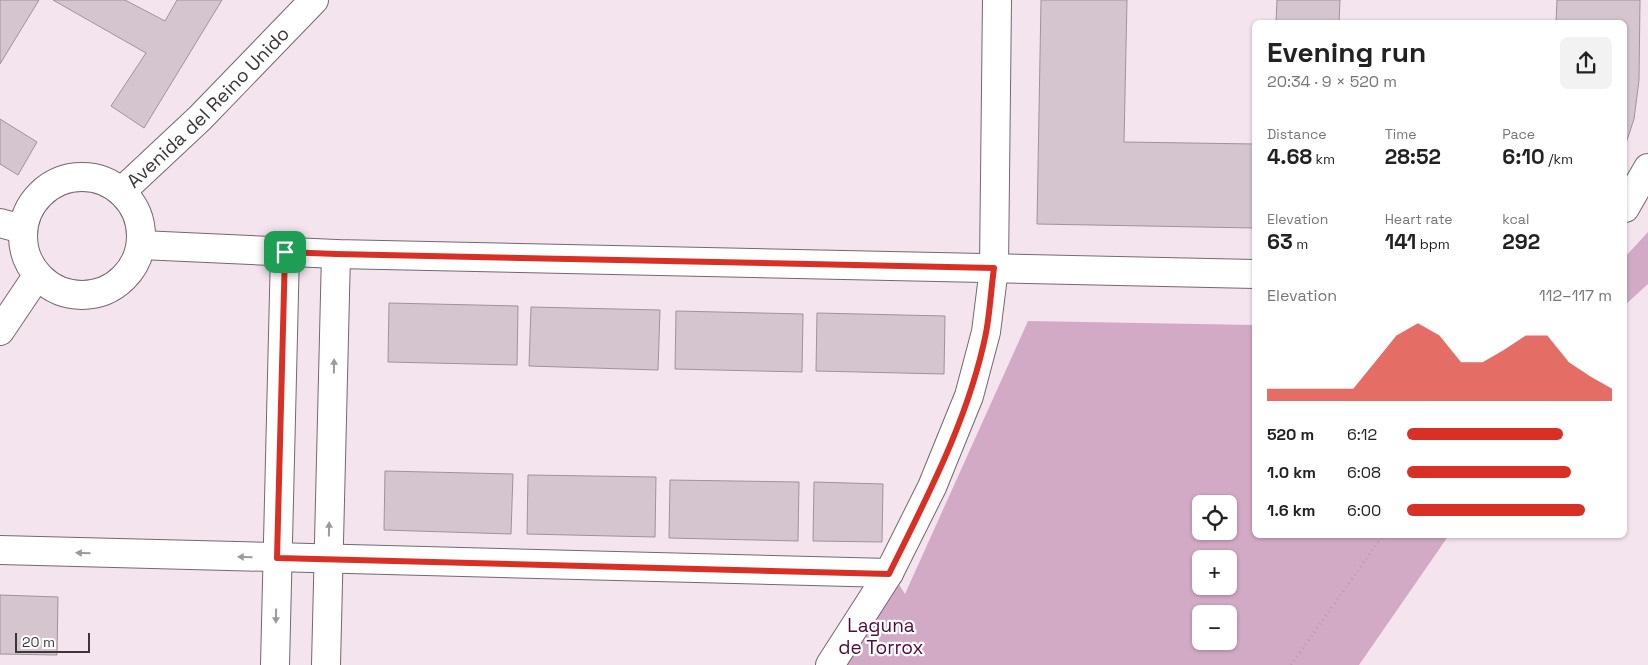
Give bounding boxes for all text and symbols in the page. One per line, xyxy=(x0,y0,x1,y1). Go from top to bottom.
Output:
street label: Avenida del Reino Unido xyxy=(121,21,294,193)
text: Evening run xyxy=(1267,34,1426,70)
button: share xyxy=(1560,37,1612,89)
text: 20:34 · 9 × 520 m xyxy=(1267,71,1397,92)
text: Distance xyxy=(1267,125,1327,143)
text: Time xyxy=(1385,125,1417,143)
text: Pace xyxy=(1502,125,1535,143)
text: 4.68 xyxy=(1267,143,1312,170)
text: 28:52 xyxy=(1385,143,1441,170)
text: 6:10 xyxy=(1502,143,1545,170)
text: km xyxy=(1312,150,1335,168)
text: /km xyxy=(1545,150,1573,168)
text: Elevation xyxy=(1267,210,1328,228)
text: Heart rate xyxy=(1385,210,1453,228)
text: kcal xyxy=(1502,210,1529,228)
text: 63 xyxy=(1267,228,1293,255)
text: 141 xyxy=(1385,228,1416,255)
text: 292 xyxy=(1502,228,1540,255)
pin xyxy=(264,231,306,273)
text: m xyxy=(1293,235,1308,253)
text: bpm xyxy=(1416,235,1450,253)
icon: arrive xyxy=(271,238,299,266)
text: Elevation xyxy=(1267,285,1337,306)
text: 112–117 m xyxy=(1539,285,1612,306)
one-way arrow xyxy=(330,358,338,374)
text: 520 m xyxy=(1267,424,1314,445)
text: 6:12 xyxy=(1347,424,1377,445)
text: 1.0 km xyxy=(1267,462,1316,483)
text: 6:08 xyxy=(1347,462,1381,483)
map controls xyxy=(1192,495,1237,650)
button: locate xyxy=(1192,495,1237,540)
text: 1.6 km xyxy=(1267,500,1315,521)
text: 6:00 xyxy=(1347,500,1381,521)
one-way arrow xyxy=(326,521,334,537)
one-way arrow xyxy=(75,548,91,556)
button: + xyxy=(1192,550,1237,595)
one-way arrow xyxy=(237,552,253,560)
button: − xyxy=(1192,605,1237,650)
one-way arrow xyxy=(272,608,280,624)
park label: Laguna de Torrox xyxy=(838,613,924,660)
scale bar xyxy=(15,630,90,653)
text: 20 m xyxy=(22,633,55,651)

